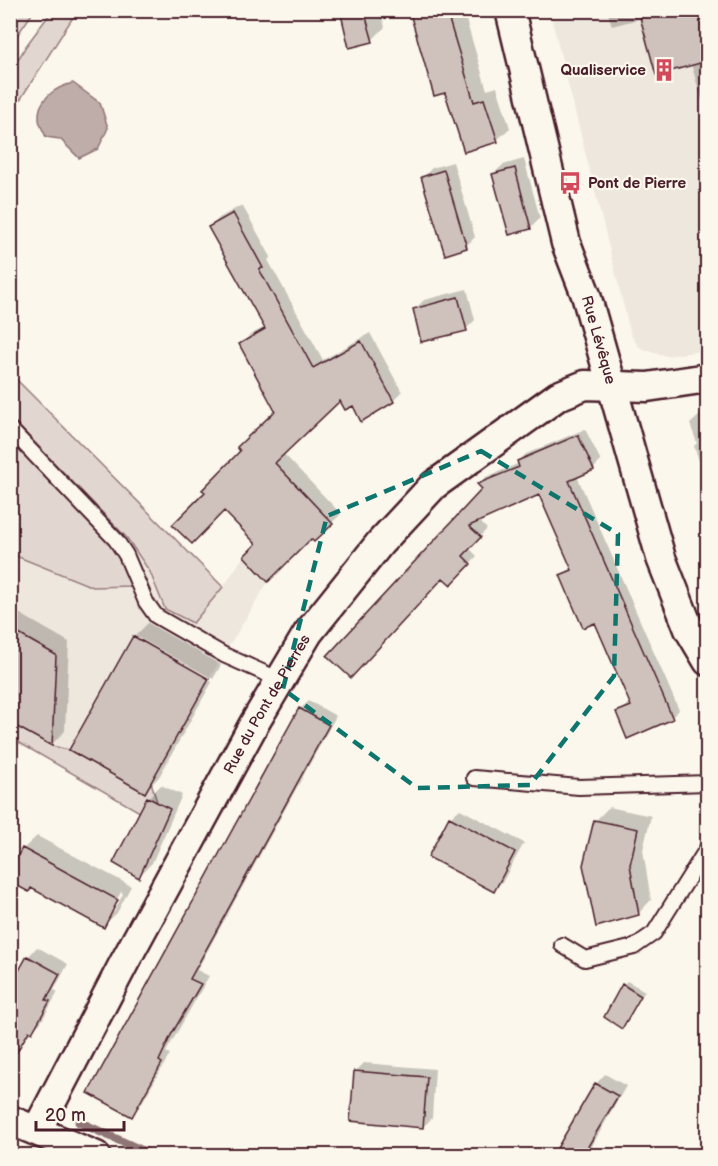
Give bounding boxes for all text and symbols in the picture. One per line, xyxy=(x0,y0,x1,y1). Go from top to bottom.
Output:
building icon: Qualiservice xyxy=(651,57,677,83)
place label: Qualiservice xyxy=(561,61,646,80)
bus stop icon: Pont de Pierre xyxy=(557,170,583,196)
place label: Pont de Pierre xyxy=(588,174,686,193)
street label: Rue Lévêque xyxy=(577,294,620,387)
street label: Rue du Pont de Pierres xyxy=(220,631,315,777)
scale bar xyxy=(36,1094,124,1132)
text: 20 m xyxy=(45,1105,86,1126)

